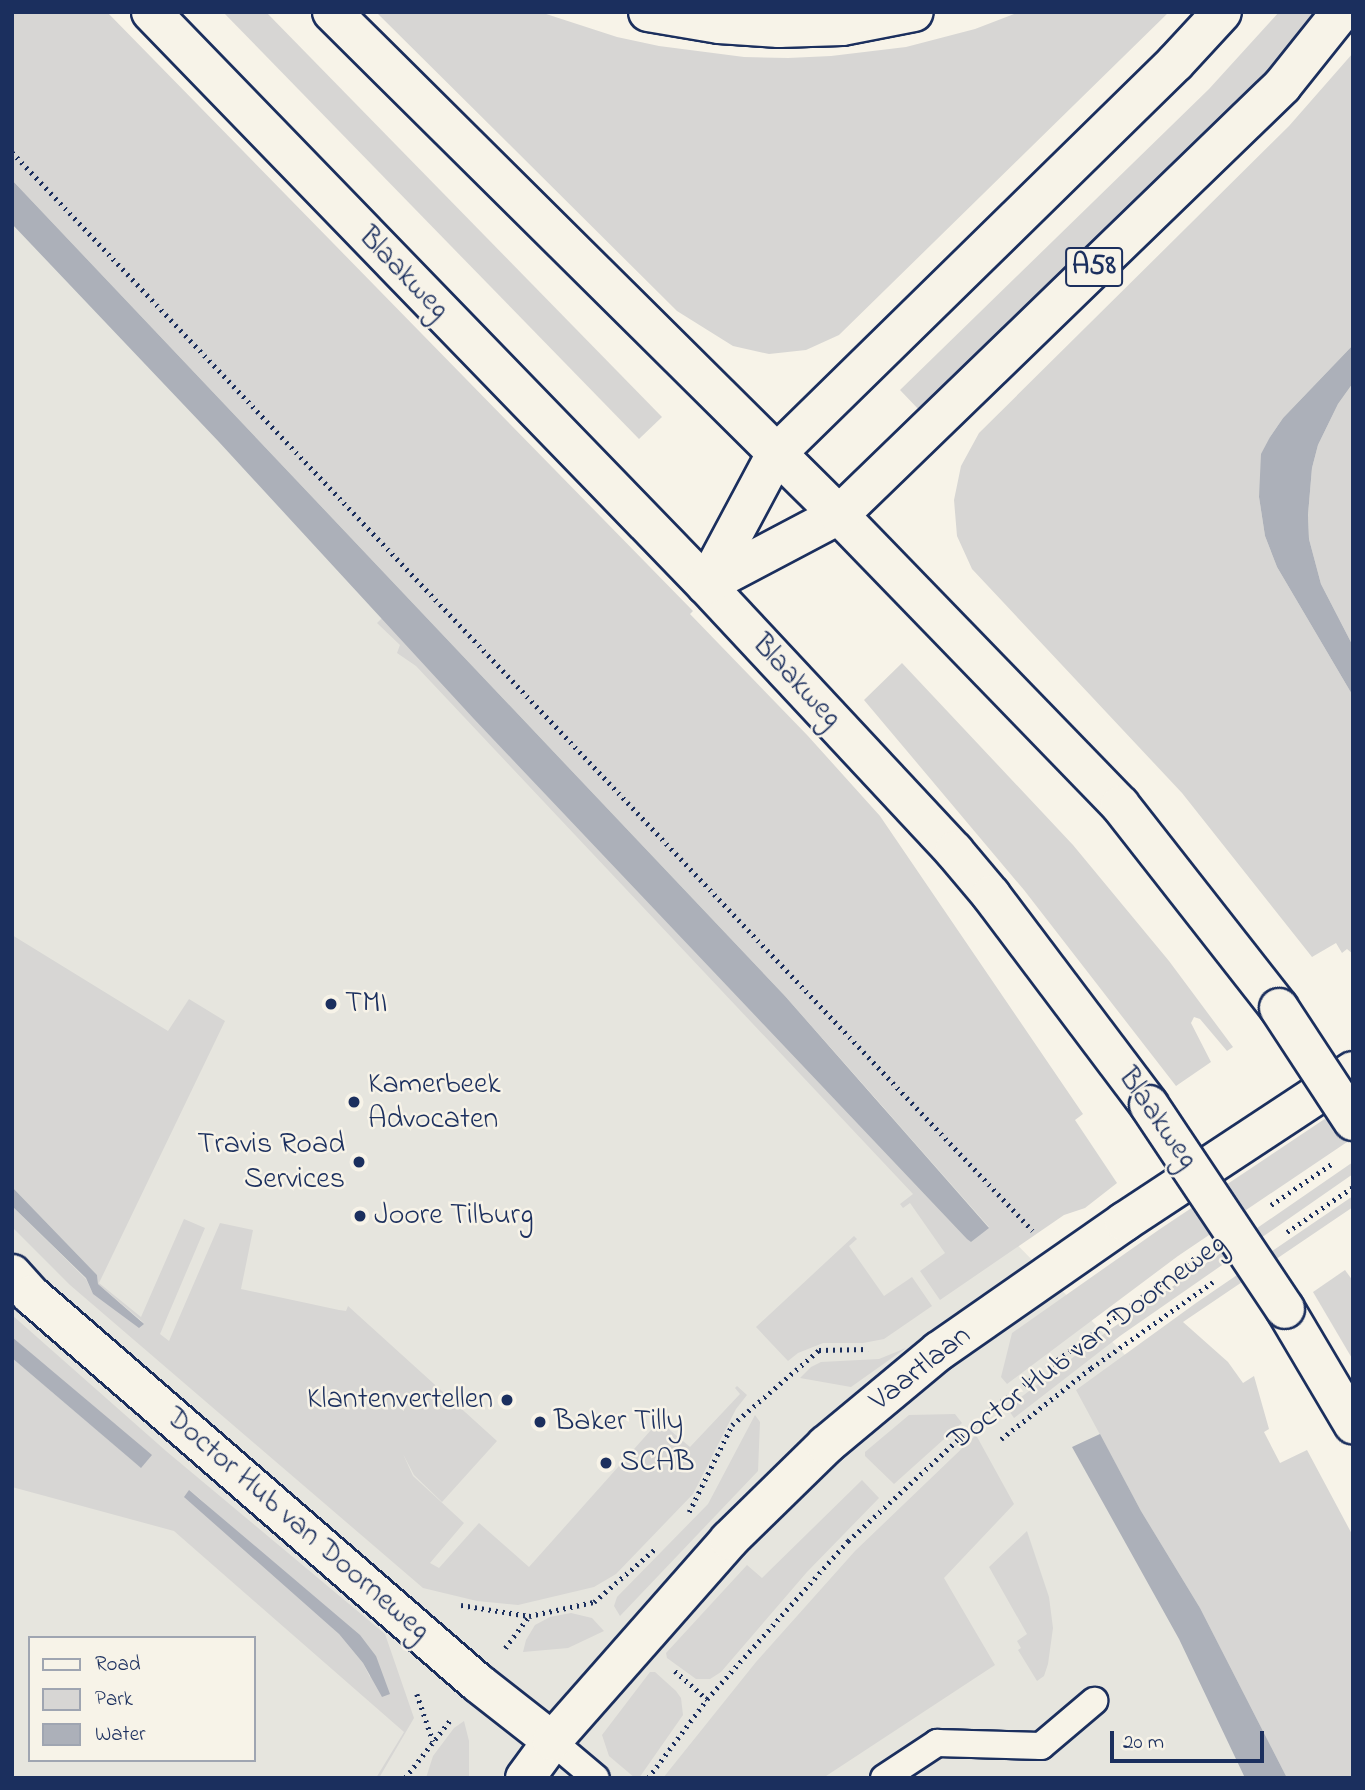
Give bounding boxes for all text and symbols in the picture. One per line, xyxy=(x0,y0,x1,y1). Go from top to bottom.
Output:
street label: Blaakweg xyxy=(350,220,456,328)
road number: A58 xyxy=(1064,243,1124,292)
street label: Blaakweg xyxy=(743,627,849,737)
place label: TMI xyxy=(345,986,387,1022)
marker: TMI xyxy=(323,996,339,1012)
street label: Blaakweg xyxy=(1109,1061,1205,1177)
place label: Kamerbeek Advocaten xyxy=(368,1067,501,1138)
marker: Kamerbeek Advocaten xyxy=(346,1094,362,1110)
place label: Travis Road Services xyxy=(197,1127,345,1198)
marker: Travis Road Services xyxy=(351,1154,367,1170)
place label: Joore Tilburg xyxy=(374,1198,533,1234)
marker: Joore Tilburg xyxy=(352,1208,368,1224)
street label: Doctor Hub van Doorneweg xyxy=(942,1227,1234,1459)
street label: Vaartlaan xyxy=(863,1318,979,1420)
place label: Klantenvertellen xyxy=(307,1382,493,1418)
marker: Klantenvertellen xyxy=(499,1392,515,1408)
street label: Doctor Hub van Doorneweg xyxy=(157,1400,437,1650)
place label: Baker Tilly xyxy=(554,1404,683,1440)
marker: Baker Tilly xyxy=(532,1414,548,1430)
place label: SCAB xyxy=(620,1445,694,1481)
marker: SCAB xyxy=(598,1455,614,1471)
legend xyxy=(28,1636,256,1762)
text: Road xyxy=(95,1650,141,1680)
text: Park xyxy=(95,1685,133,1715)
scale bar xyxy=(1113,1716,1267,1760)
text: Water xyxy=(95,1720,146,1750)
text: 20 m xyxy=(1123,1728,1164,1758)

